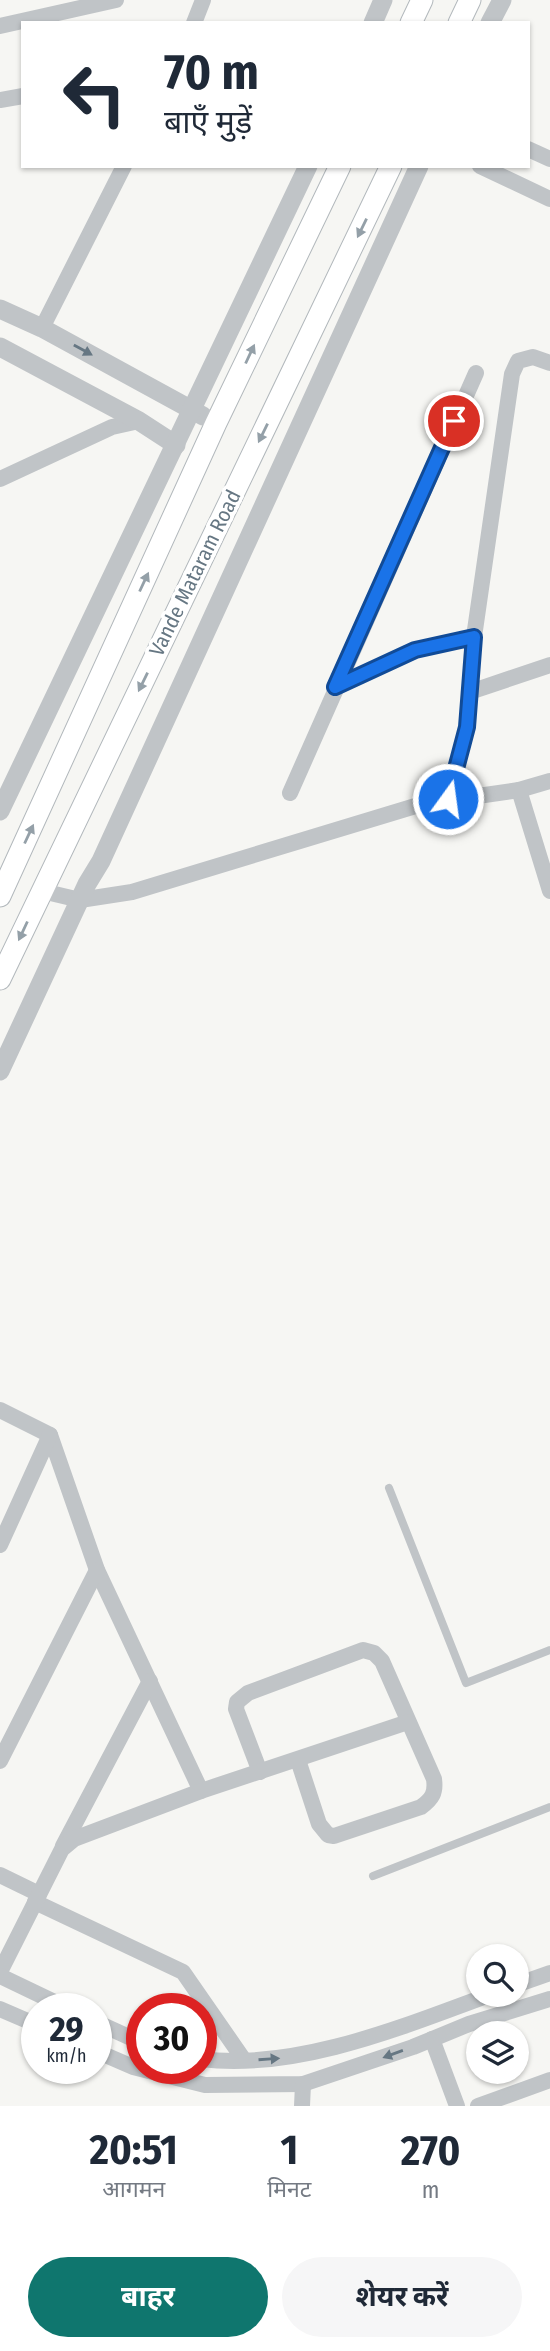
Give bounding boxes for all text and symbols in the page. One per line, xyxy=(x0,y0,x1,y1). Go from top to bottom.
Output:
text: 70 m xyxy=(164,43,259,102)
icon: left xyxy=(49,49,140,140)
text: बाएँ मुड़ें xyxy=(164,103,252,141)
one-way arrow xyxy=(356,218,367,238)
one-way arrow xyxy=(73,344,93,356)
one-way arrow xyxy=(244,344,255,364)
pin xyxy=(424,391,484,451)
icon: arrive xyxy=(435,402,473,440)
one-way arrow xyxy=(257,423,269,443)
street label: Vande Mataram Road xyxy=(144,486,246,660)
one-way arrow xyxy=(139,572,150,593)
one-way arrow xyxy=(137,672,149,692)
position arrow xyxy=(411,762,485,836)
one-way arrow xyxy=(23,824,34,844)
one-way arrow xyxy=(17,921,29,941)
map controls xyxy=(466,1944,529,2084)
button: search xyxy=(466,1944,529,2007)
speed limit sign: 30 xyxy=(126,1993,217,2084)
text: 29 xyxy=(49,2008,84,2050)
button: layers xyxy=(466,2021,529,2084)
text: km/h xyxy=(46,2045,87,2067)
one-way arrow xyxy=(383,2049,404,2060)
one-way arrow xyxy=(258,2053,280,2064)
text: 20:51 xyxy=(89,2125,178,2175)
text: 1 xyxy=(280,2125,298,2175)
text: 270 xyxy=(401,2126,461,2176)
text: आगमन xyxy=(102,2175,165,2203)
text: मिनट xyxy=(267,2175,311,2203)
text: m xyxy=(422,2176,440,2204)
button: बाहर xyxy=(28,2257,268,2337)
button: शेयर करें xyxy=(282,2257,522,2337)

